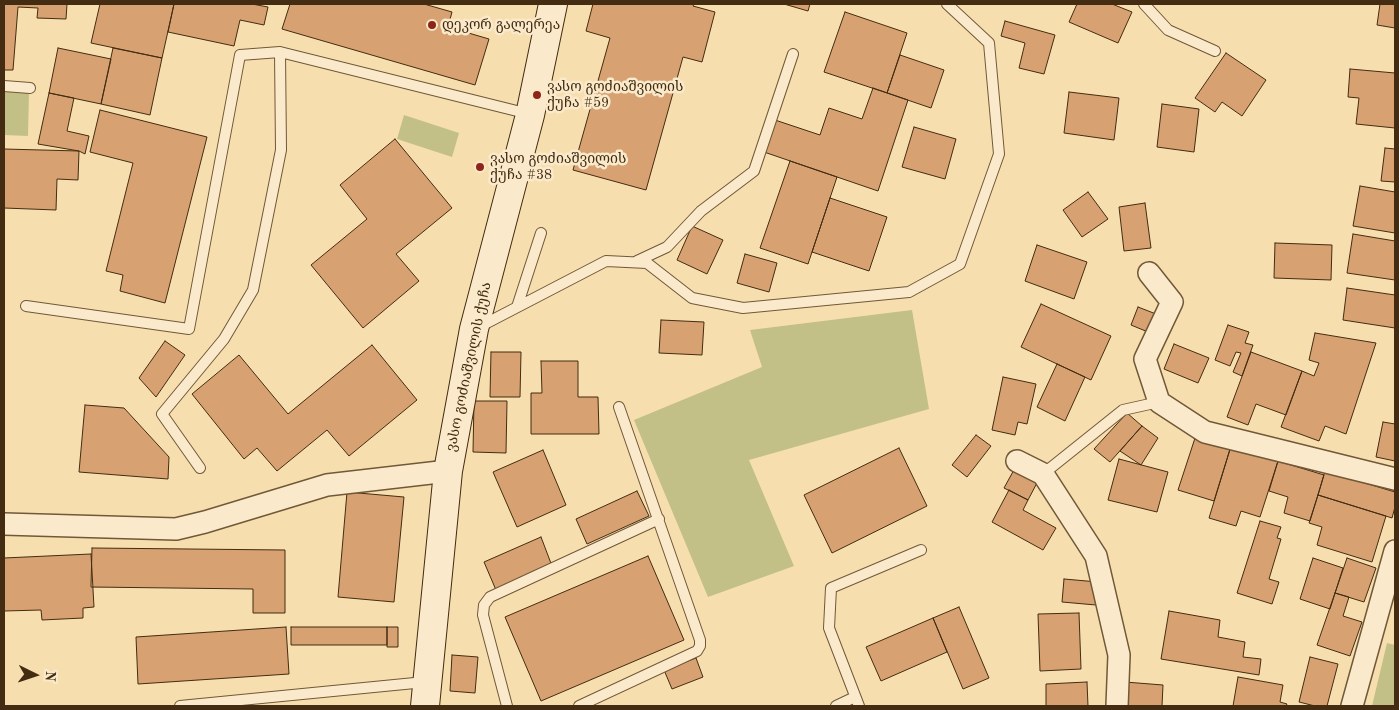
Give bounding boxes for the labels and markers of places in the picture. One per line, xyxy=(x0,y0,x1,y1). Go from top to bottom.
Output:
place label: დეკორ გალერეა xyxy=(442,17,560,33)
marker: დეკორ გალერეა xyxy=(426,19,438,31)
place label: ვასო გოძიაშვილის ქუჩა #59 xyxy=(547,79,683,111)
marker: ვასო გოძიაშვილის ქუჩა #59 xyxy=(531,89,543,101)
place label: ვასო გოძიაშვილის ქუჩა #38 xyxy=(490,151,626,184)
marker: ვასო გოძიაშვილის ქუჩა #38 xyxy=(474,161,486,173)

